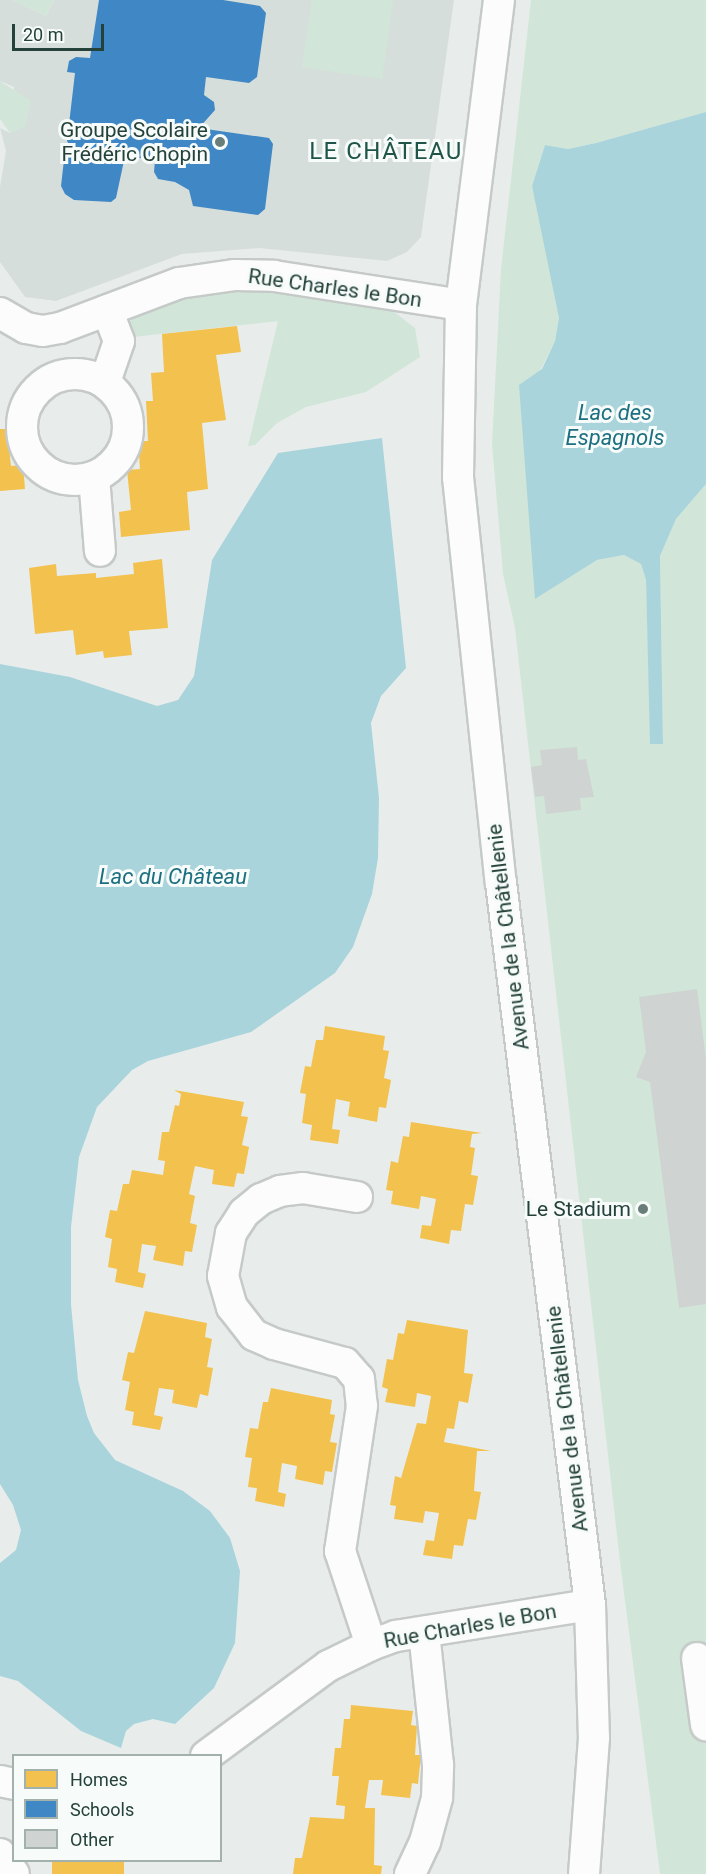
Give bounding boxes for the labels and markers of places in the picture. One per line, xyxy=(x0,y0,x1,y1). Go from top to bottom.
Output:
place label: Groupe Scolaire Frédéric Chopin xyxy=(60,117,208,167)
marker: Groupe Scolaire Frédéric Chopin xyxy=(213,135,227,149)
place label: Le Stadium xyxy=(526,1196,631,1222)
marker: Le Stadium xyxy=(636,1202,650,1216)

